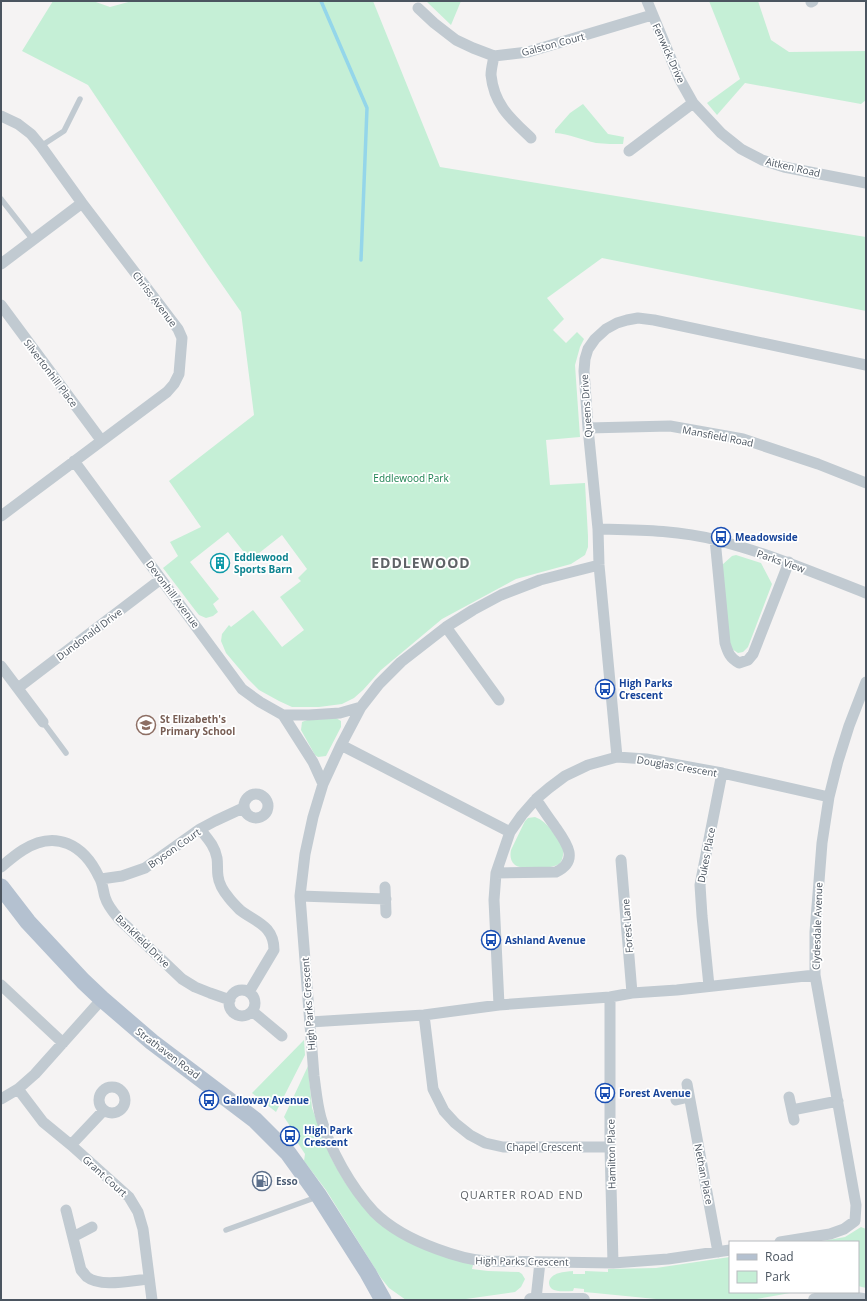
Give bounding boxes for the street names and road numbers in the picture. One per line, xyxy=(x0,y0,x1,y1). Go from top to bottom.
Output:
street label: Fenwick Drive xyxy=(650,21,689,86)
street label: Galston Court xyxy=(520,29,586,59)
street label: Aitken Road xyxy=(764,154,822,180)
street label: Chriss Avenue xyxy=(130,268,181,330)
street label: Silvertonhill Place xyxy=(21,336,81,410)
street label: Queens Drive xyxy=(577,374,595,438)
street label: Mansfield Road xyxy=(681,422,755,450)
street label: Parks View xyxy=(755,546,807,576)
street label: Devonhill Avenue xyxy=(143,557,203,631)
street label: Dundonald Drive xyxy=(53,604,125,663)
street label: Douglas Crescent xyxy=(636,752,719,780)
street label: Bryson Court xyxy=(145,824,203,871)
street label: Dukes Place xyxy=(694,826,718,884)
street label: Clydesdale Avenue xyxy=(808,882,826,970)
street label: Forest Lane xyxy=(618,898,636,954)
street label: Bankfield Drive xyxy=(113,911,174,971)
street label: High Parks Crescent xyxy=(298,957,318,1051)
street label: Strathaven Road xyxy=(133,1024,203,1082)
street label: Hamilton Place xyxy=(603,1118,619,1189)
street label: Chapel Crescent xyxy=(506,1140,582,1154)
street label: Nethan Place xyxy=(691,1142,717,1206)
street label: Grant Court xyxy=(80,1152,131,1200)
street label: High Parks Crescent xyxy=(475,1253,569,1269)

